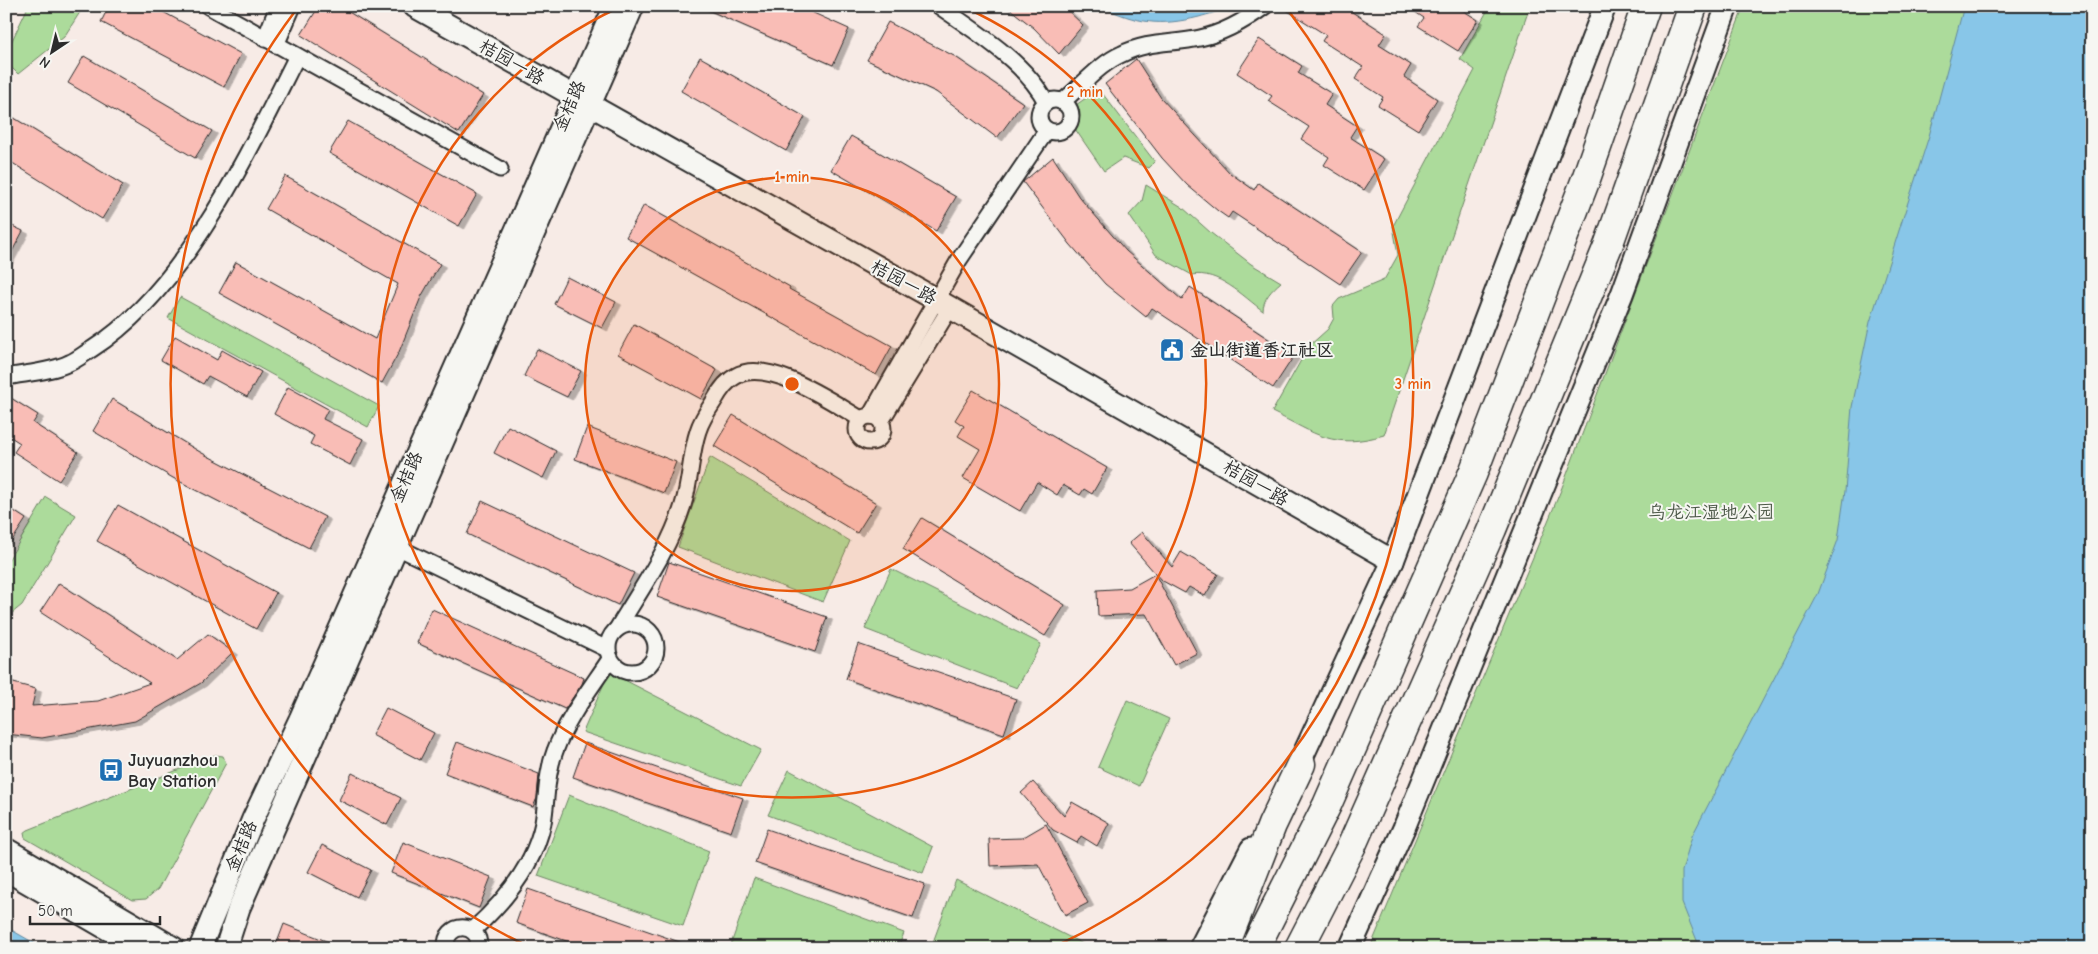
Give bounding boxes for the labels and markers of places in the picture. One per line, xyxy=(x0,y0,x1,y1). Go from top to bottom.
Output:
public building icon: 金山街道香江社区 xyxy=(1159,337,1185,363)
place label: 金山街道香江社区 xyxy=(1190,340,1334,361)
centre of rings xyxy=(783,375,801,393)
place label: Juyuanzhou Bay Station xyxy=(128,750,218,792)
bus stop icon: Juyuanzhou Bay Station xyxy=(98,757,124,783)

